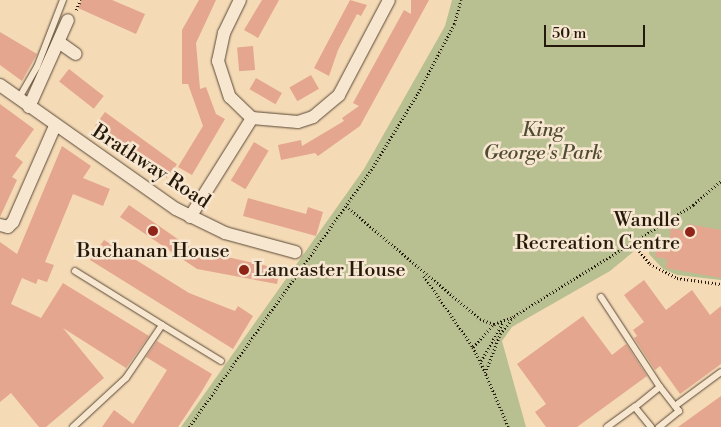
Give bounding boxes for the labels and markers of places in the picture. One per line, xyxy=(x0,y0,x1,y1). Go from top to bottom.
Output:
place label: Wandle Recreation Centre xyxy=(515,208,680,255)
marker: Buchanan House xyxy=(147,225,159,237)
marker: Wandle Recreation Centre xyxy=(684,226,696,238)
place label: Buchanan House xyxy=(76,239,230,263)
place label: Lancaster House xyxy=(254,258,406,282)
marker: Lancaster House xyxy=(238,264,250,276)

